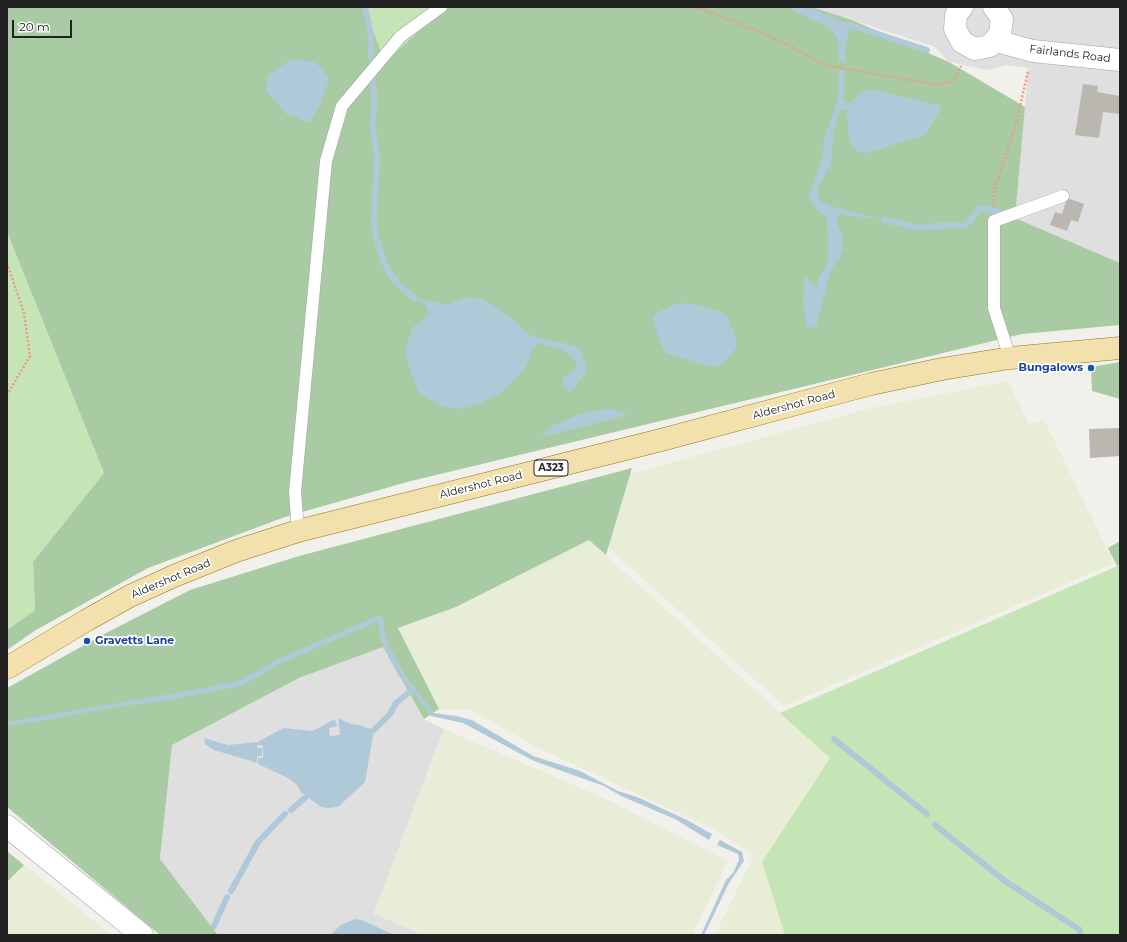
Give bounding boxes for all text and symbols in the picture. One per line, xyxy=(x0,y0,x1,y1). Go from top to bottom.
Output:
scale bar xyxy=(14,12,74,38)
text: 20 m xyxy=(19,19,50,34)
street label: Fairlands Road xyxy=(1029,42,1111,66)
place label: Bungalows xyxy=(1018,361,1083,375)
marker: Bungalows xyxy=(1086,363,1096,373)
street label: Aldershot Road xyxy=(751,388,837,422)
road number: A323 xyxy=(534,460,568,476)
street label: Aldershot Road xyxy=(438,468,524,502)
street label: Aldershot Road xyxy=(129,556,213,602)
place label: Gravetts Lane xyxy=(95,634,174,648)
marker: Gravetts Lane xyxy=(82,636,92,646)

